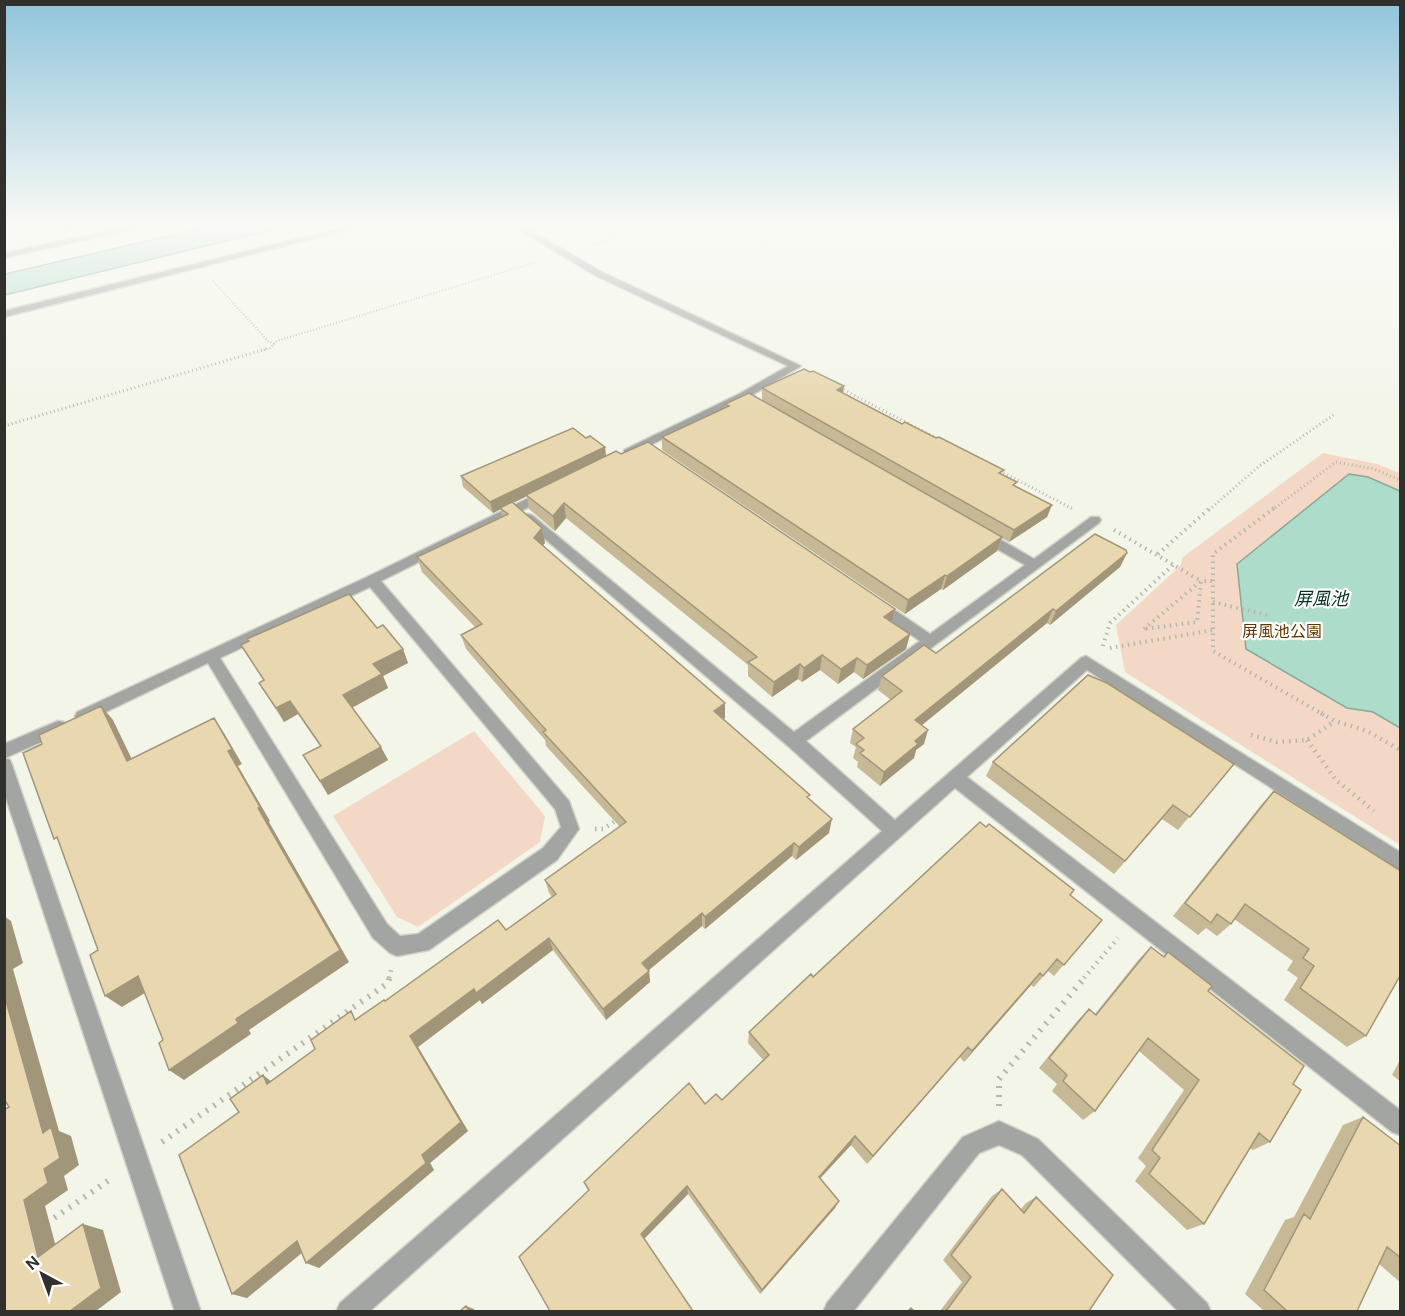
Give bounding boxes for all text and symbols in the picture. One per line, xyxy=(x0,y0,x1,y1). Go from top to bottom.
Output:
water label: 屏風池 xyxy=(1294,587,1350,611)
park label: 屏風池公園 xyxy=(1242,621,1322,642)
north arrow xyxy=(12,1244,72,1304)
text: N xyxy=(21,1251,44,1275)

